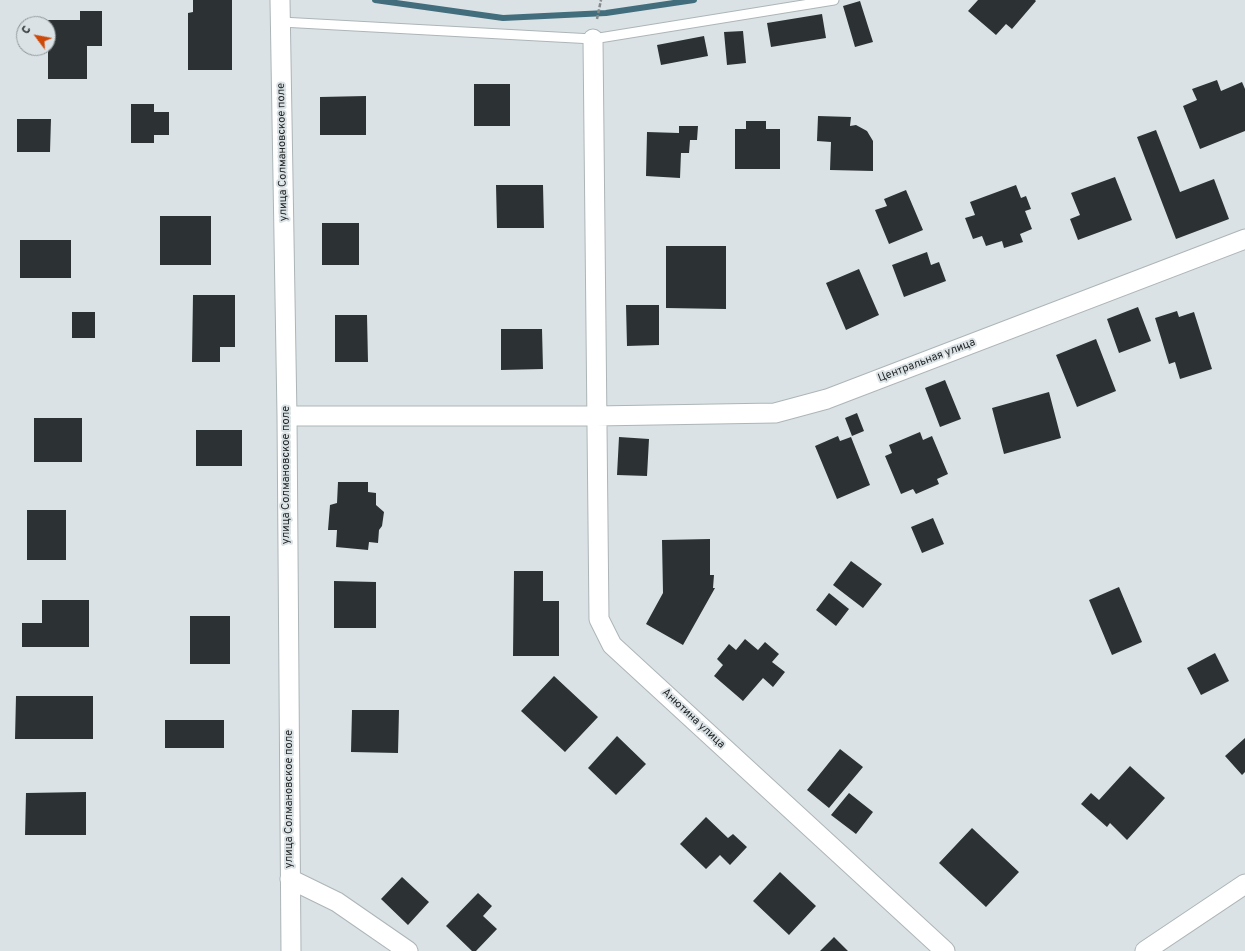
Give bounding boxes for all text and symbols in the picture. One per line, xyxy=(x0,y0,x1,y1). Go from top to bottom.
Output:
north arrow xyxy=(16,16,56,56)
text: С xyxy=(19,23,34,37)
street label: улица Солмановское поле xyxy=(275,83,291,221)
street label: Центральная улица xyxy=(876,336,978,386)
street label: улица Солмановское поле xyxy=(280,406,294,544)
street label: Анютина улица xyxy=(659,686,727,752)
street label: улица Солмановское поле xyxy=(283,730,297,868)

